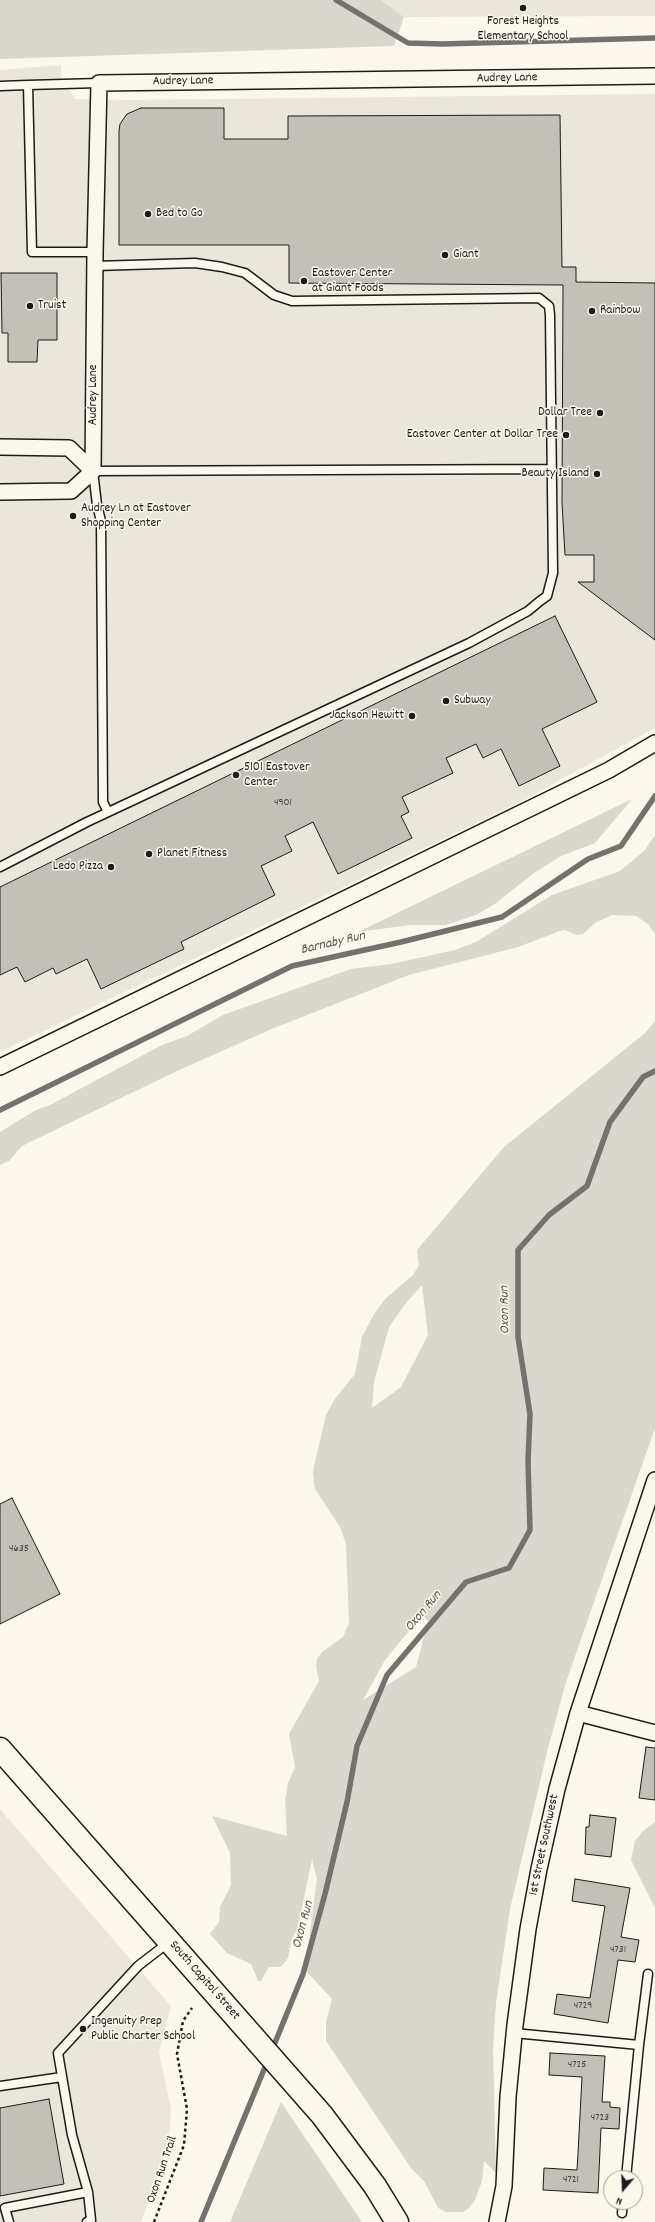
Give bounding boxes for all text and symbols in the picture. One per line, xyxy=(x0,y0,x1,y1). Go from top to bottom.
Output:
marker: Forest Heights Elementary School xyxy=(518,3,528,13)
place label: Forest Heights Elementary School xyxy=(478,14,568,45)
street label: Audrey Lane xyxy=(477,71,537,87)
street label: Audrey Lane xyxy=(153,74,213,90)
place label: Bed to Go xyxy=(156,206,203,222)
marker: Bed to Go xyxy=(143,209,153,219)
place label: Giant xyxy=(453,247,479,263)
marker: Giant xyxy=(440,250,450,260)
place label: Eastover Center at Giant Foods xyxy=(312,266,392,297)
marker: Eastover Center at Giant Foods xyxy=(299,276,309,286)
place label: Truist xyxy=(38,298,66,314)
marker: Truist xyxy=(25,301,35,311)
place label: Rainbow xyxy=(600,303,641,319)
marker: Rainbow xyxy=(587,306,597,316)
street label: Audrey Lane xyxy=(86,365,102,425)
place label: Dollar Tree xyxy=(538,405,592,421)
marker: Dollar Tree xyxy=(595,408,605,418)
place label: Eastover Center at Dollar Tree xyxy=(407,427,558,443)
marker: Eastover Center at Dollar Tree xyxy=(561,430,571,440)
place label: Beauty Island xyxy=(522,466,589,482)
marker: Beauty Island xyxy=(592,469,602,479)
place label: Audrey Ln at Eastover Shopping Center xyxy=(81,501,191,532)
marker: Audrey Ln at Eastover Shopping Center xyxy=(68,511,78,521)
place label: Subway xyxy=(454,693,491,709)
marker: Subway xyxy=(441,696,451,706)
place label: Jackson Hewitt xyxy=(330,708,404,724)
marker: Jackson Hewitt xyxy=(407,711,417,721)
place label: 5101 Eastover Center xyxy=(244,760,310,791)
marker: 5101 Eastover Center xyxy=(231,770,241,780)
house number: 4901 xyxy=(274,796,292,810)
place label: Planet Fitness xyxy=(157,846,227,862)
marker: Planet Fitness xyxy=(144,849,154,859)
place label: Ledo Pizza xyxy=(53,859,103,875)
marker: Ledo Pizza xyxy=(106,862,116,872)
water label: Barnaby Run xyxy=(299,928,367,960)
water label: Oxon Run xyxy=(497,1286,515,1334)
house number: 4635 xyxy=(9,1542,29,1556)
water label: Oxon Run xyxy=(402,1588,446,1636)
street label: 1st Street Southwest xyxy=(527,1793,563,1897)
water label: Oxon Run xyxy=(290,1899,318,1951)
street label: South Capitol Street xyxy=(165,1938,243,2024)
house number: 4731 xyxy=(610,1943,626,1957)
house number: 4729 xyxy=(574,1999,592,2013)
place label: Ingenuity Prep Public Charter School xyxy=(91,2014,195,2045)
marker: Ingenuity Prep Public Charter School xyxy=(78,2024,88,2034)
house number: 4725 xyxy=(568,2058,586,2072)
house number: 4723 xyxy=(591,2111,609,2125)
street label: Oxon Run Trail xyxy=(144,2135,182,2205)
north arrow xyxy=(603,2170,643,2210)
house number: 4721 xyxy=(563,2173,579,2187)
text: N xyxy=(614,2192,625,2209)

